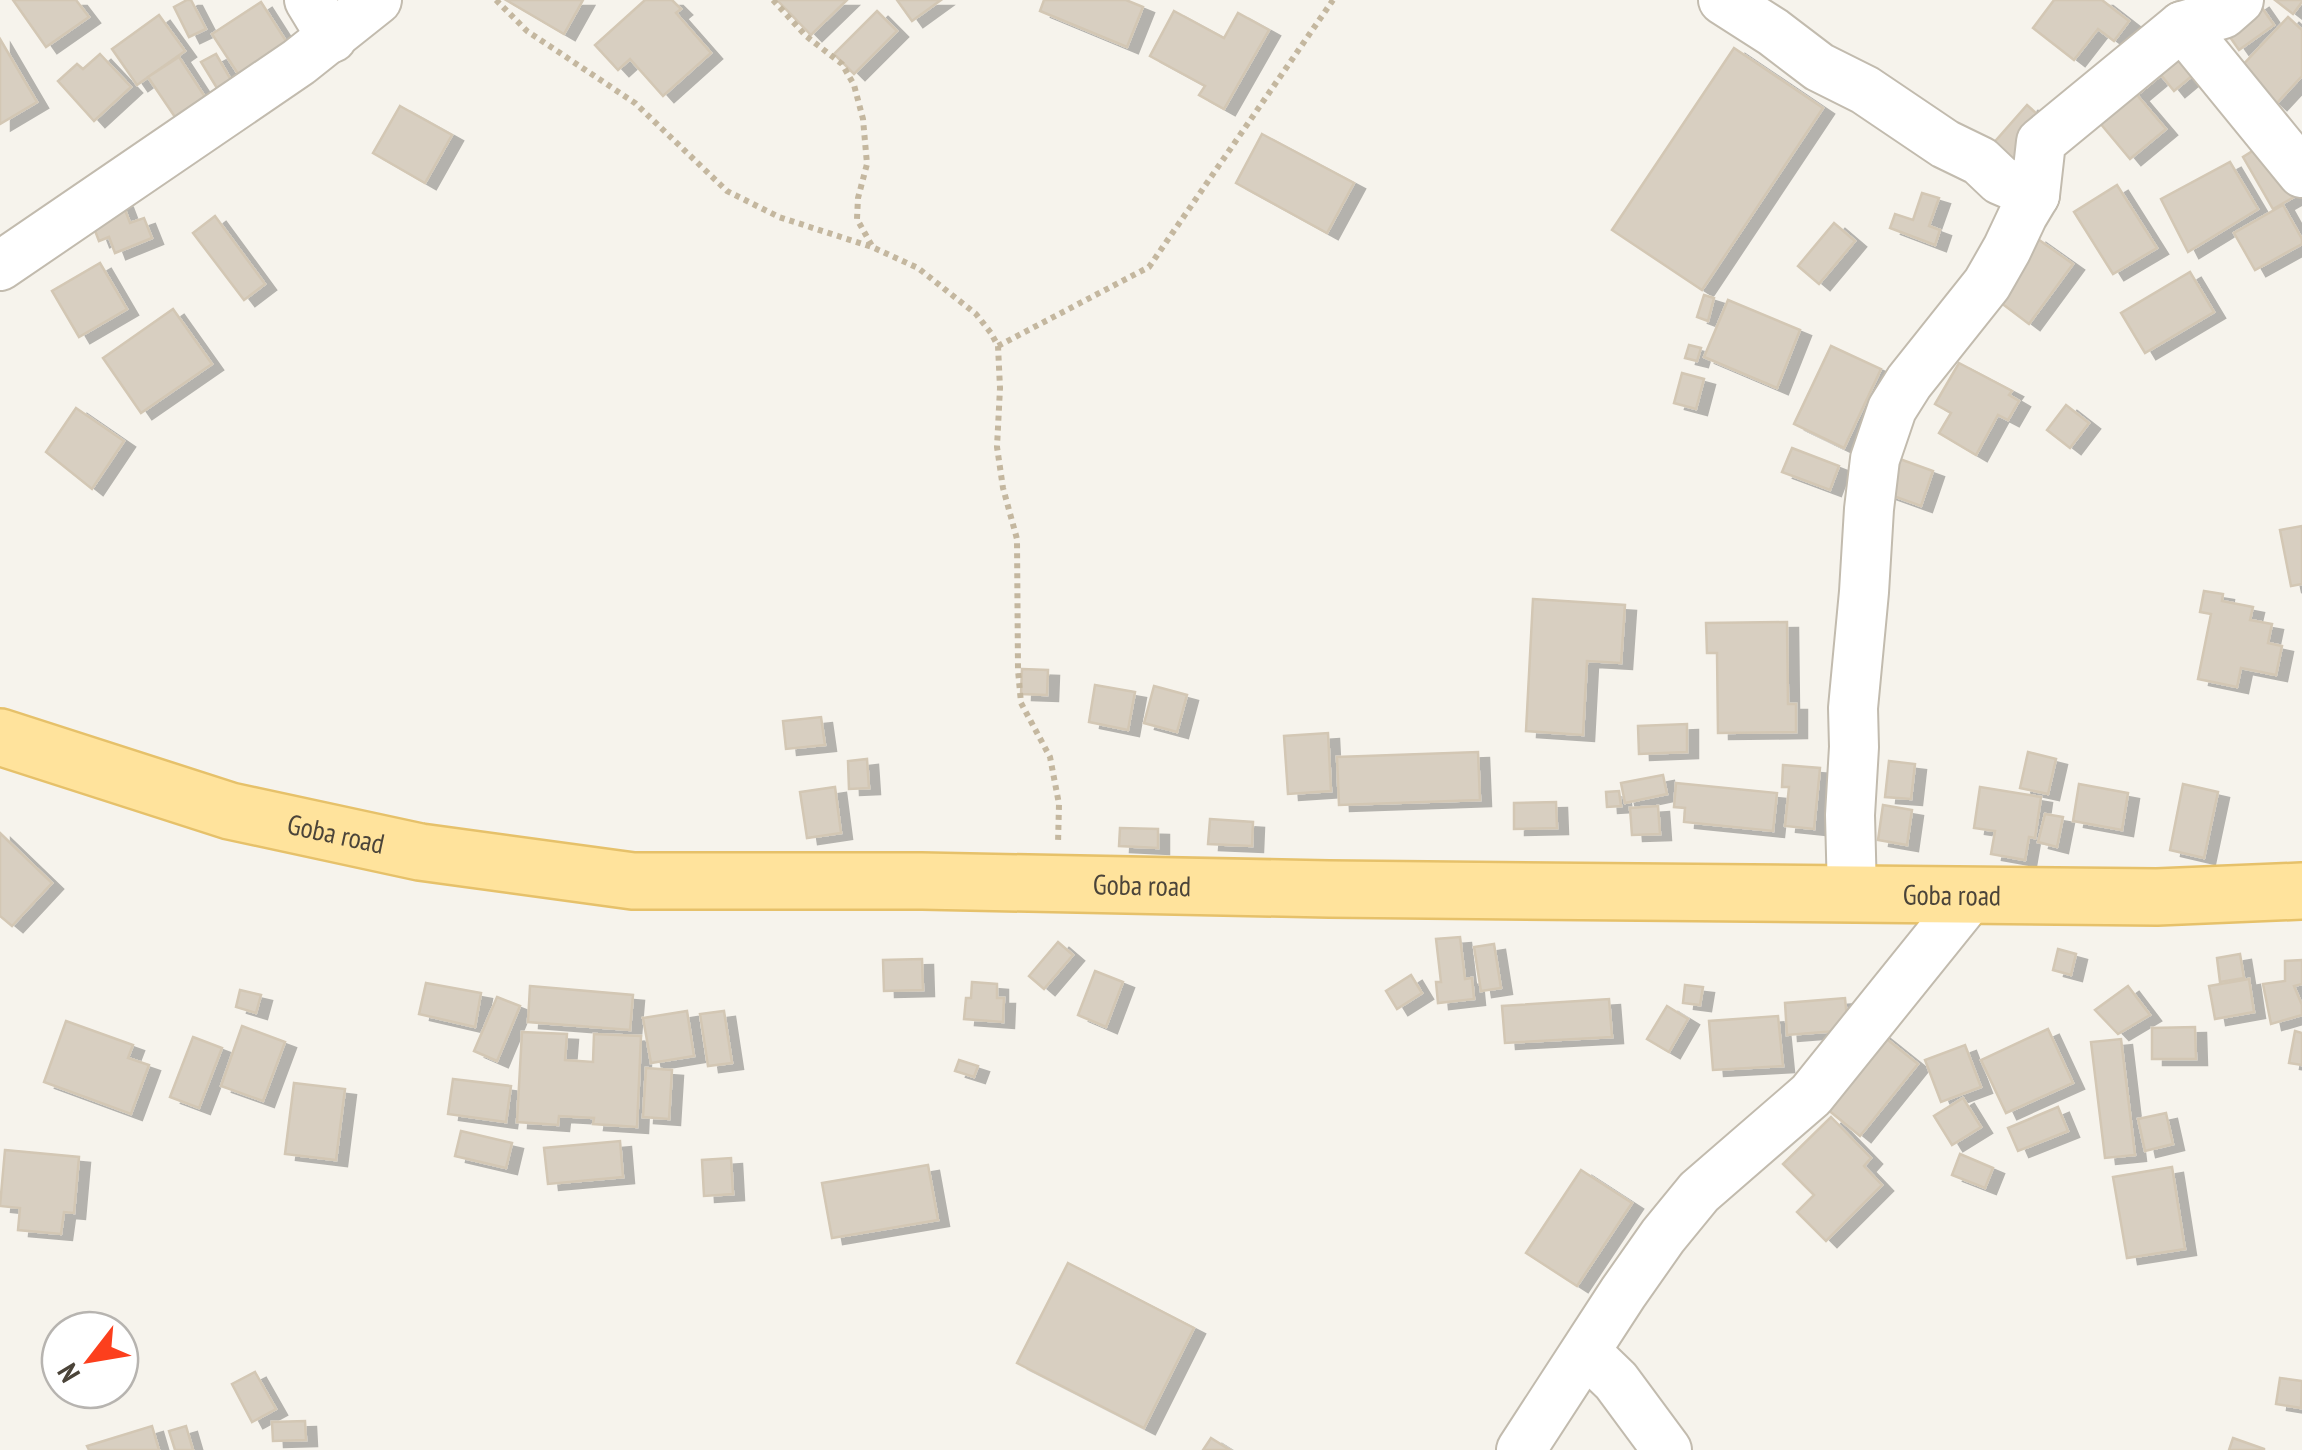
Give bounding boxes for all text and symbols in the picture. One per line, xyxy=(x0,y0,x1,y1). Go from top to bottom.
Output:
street label: Goba road xyxy=(284,805,388,862)
street label: Goba road xyxy=(1093,865,1192,904)
street label: Goba road xyxy=(1903,876,2001,913)
north arrow xyxy=(40,1310,140,1410)
text: N xyxy=(48,1357,88,1389)

